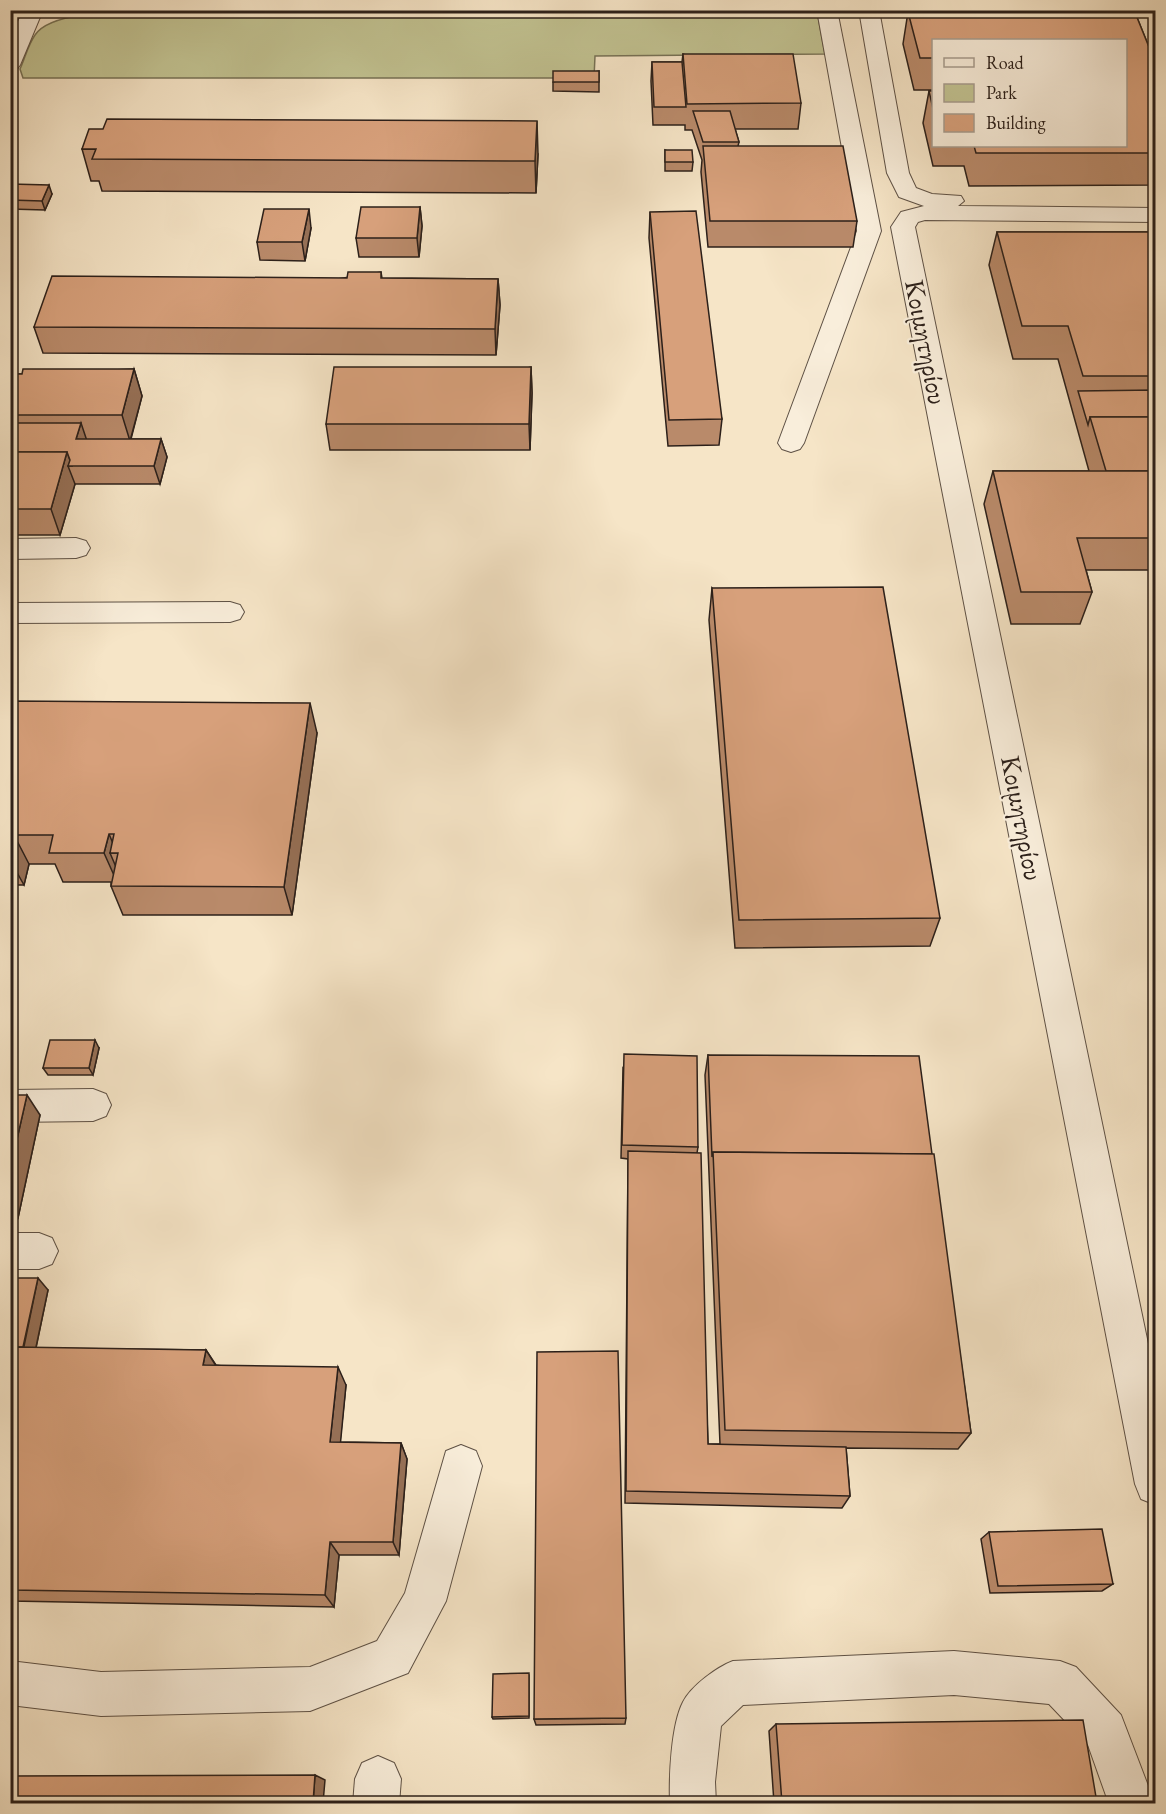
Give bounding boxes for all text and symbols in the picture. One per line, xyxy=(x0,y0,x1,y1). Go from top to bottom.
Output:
legend xyxy=(932,39,1127,147)
text: Road xyxy=(986,51,1025,74)
text: Park xyxy=(986,81,1017,104)
text: Building xyxy=(986,111,1046,134)
street label: Κοιμητηρίου xyxy=(897,276,956,407)
street label: Κοιμητηρίου xyxy=(993,752,1052,883)

